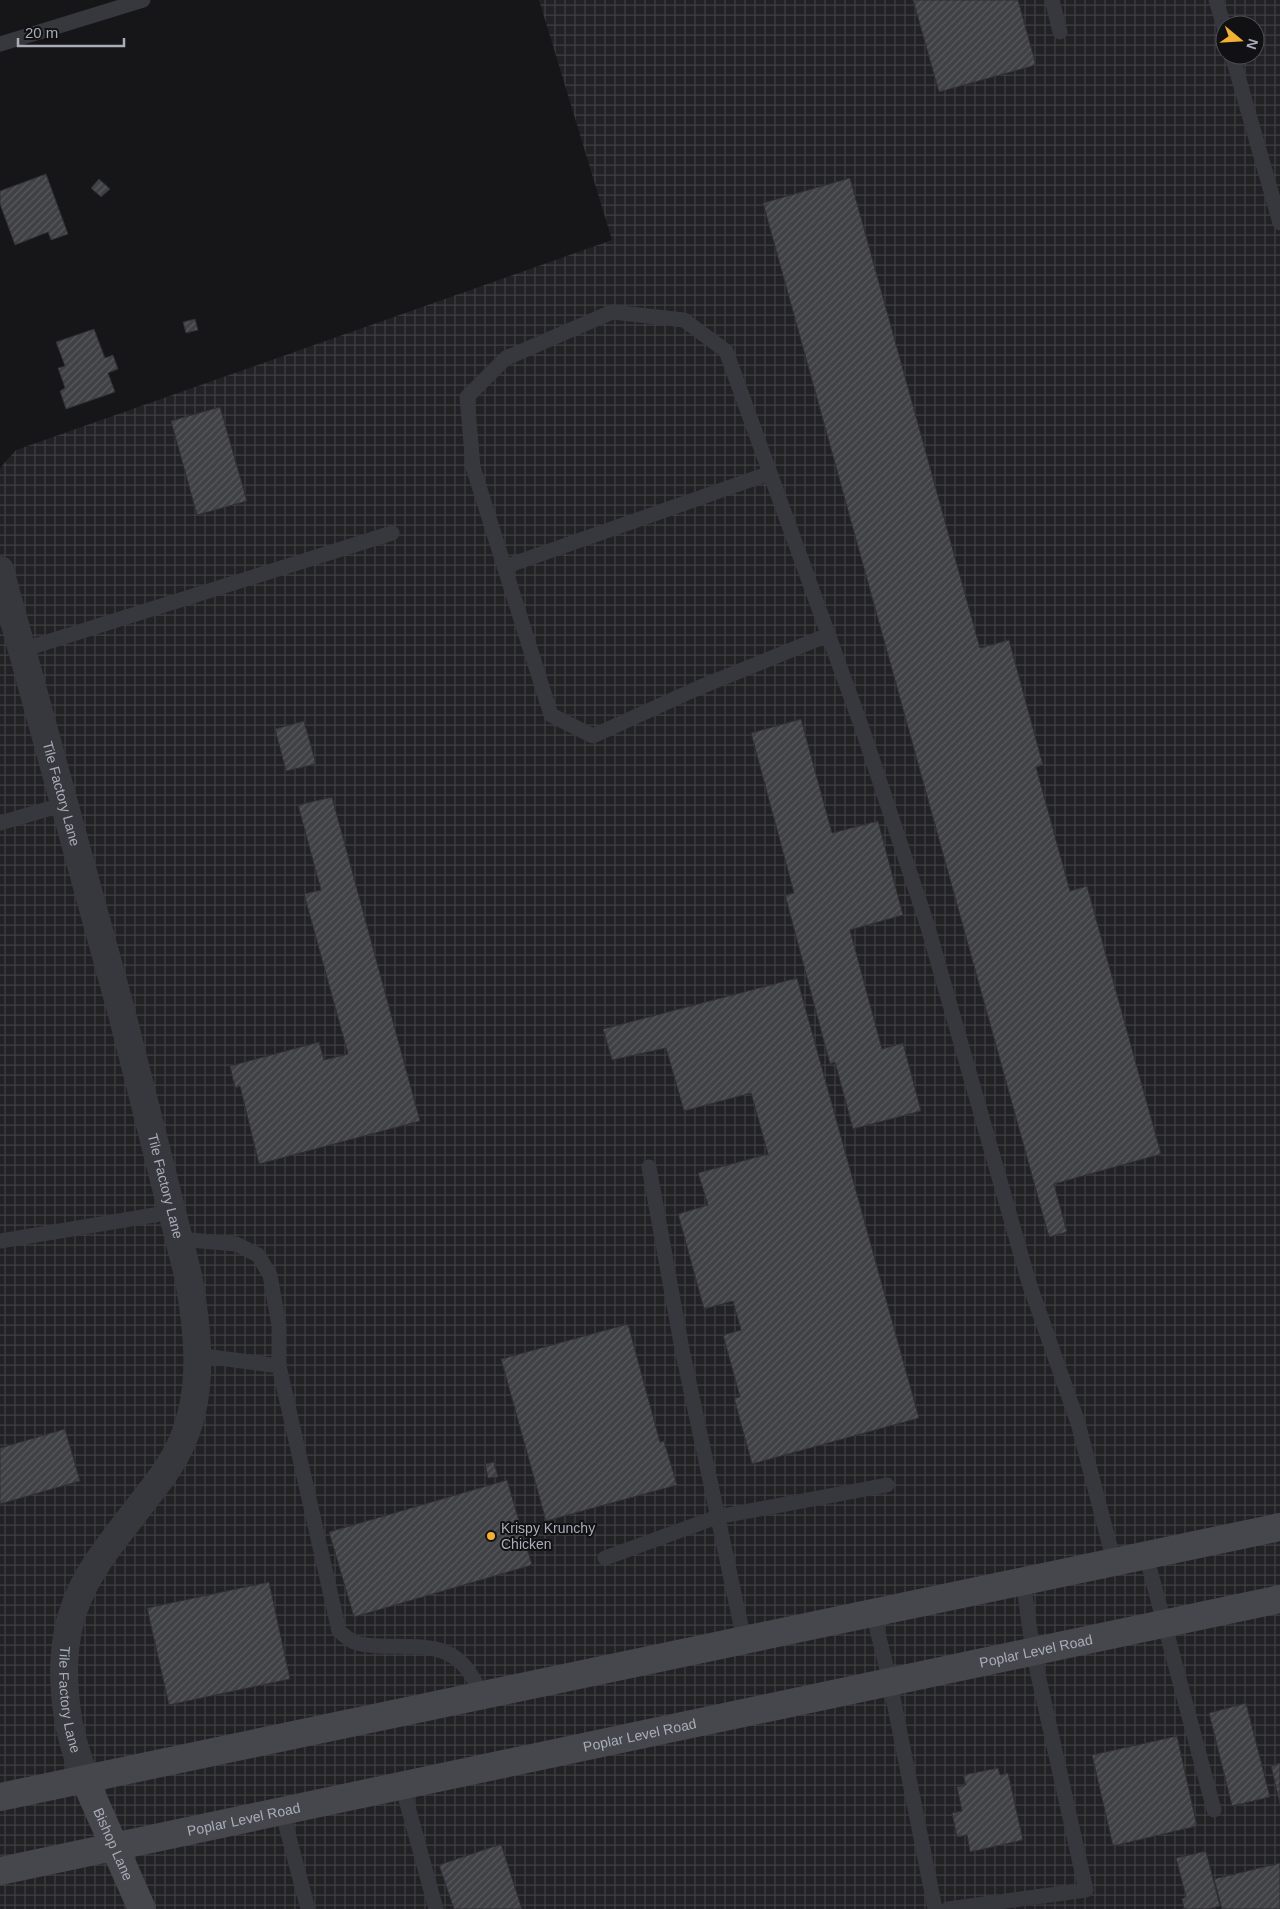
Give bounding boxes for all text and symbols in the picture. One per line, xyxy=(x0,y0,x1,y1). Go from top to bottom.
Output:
scale bar xyxy=(18,15,124,47)
north arrow xyxy=(1215,15,1265,65)
text: 20 m xyxy=(25,24,58,41)
text: N xyxy=(1243,37,1262,51)
street label: Tile Factory Lane xyxy=(39,740,84,848)
street label: Tile Factory Lane xyxy=(145,1132,187,1241)
place label: Krispy Krunchy Chicken xyxy=(501,1520,595,1552)
marker: Krispy Krunchy Chicken xyxy=(485,1530,497,1542)
street label: Poplar Level Road xyxy=(978,1631,1094,1671)
street label: Tile Factory Lane xyxy=(56,1645,84,1755)
street label: Poplar Level Road xyxy=(582,1715,698,1755)
street label: Poplar Level Road xyxy=(185,1799,302,1839)
street label: Bishop Lane xyxy=(90,1805,136,1883)

